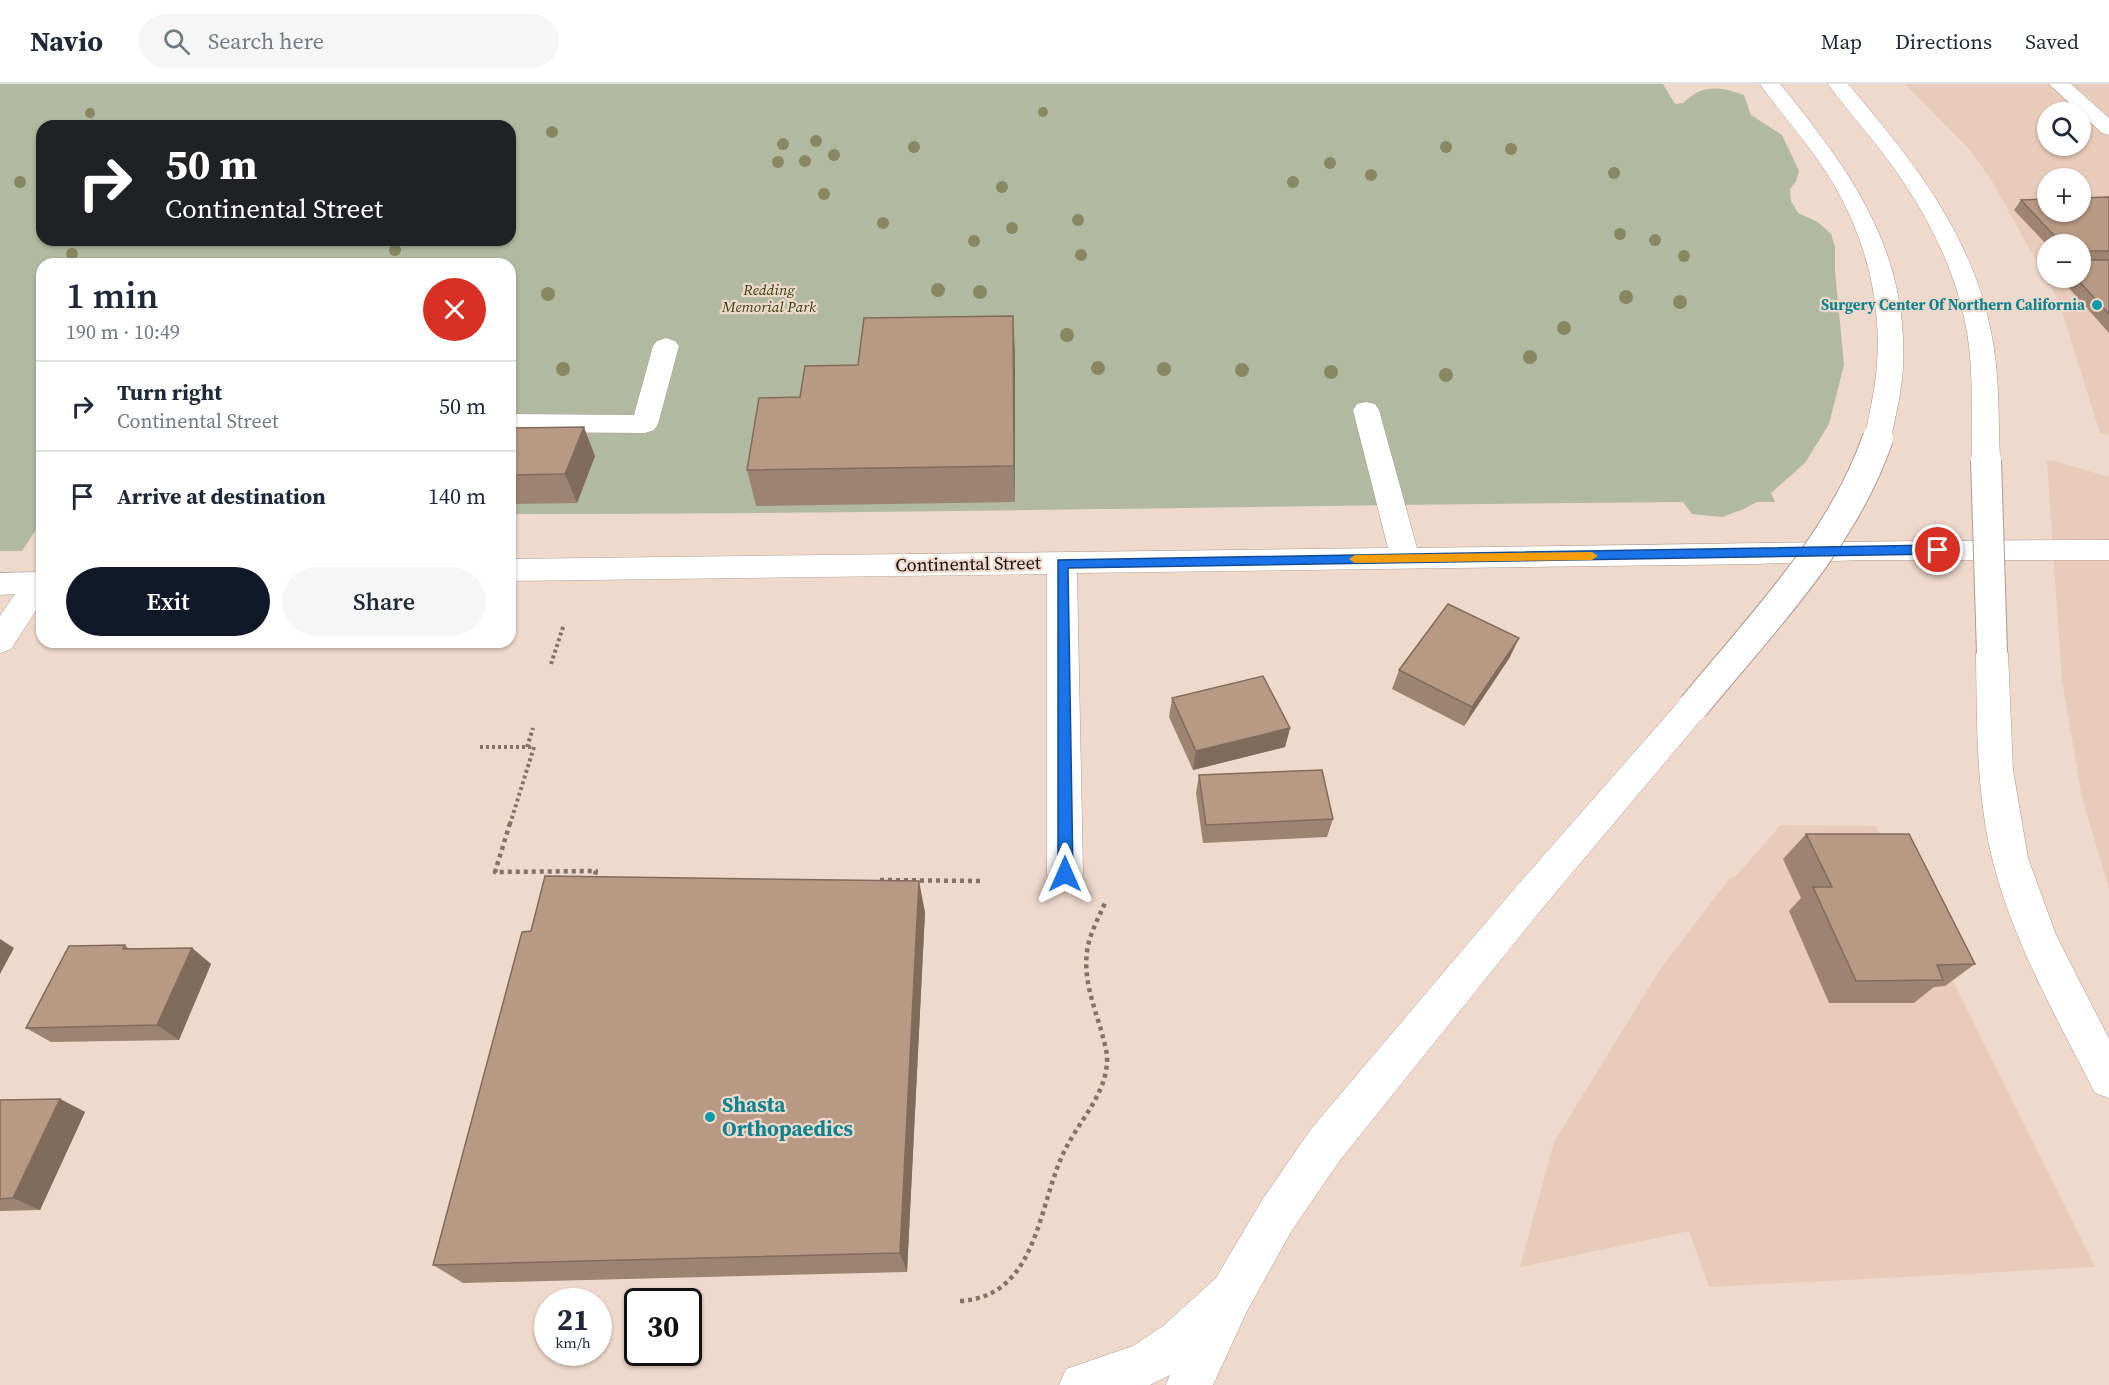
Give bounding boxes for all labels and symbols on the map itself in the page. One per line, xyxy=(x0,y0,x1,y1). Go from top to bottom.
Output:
park label: Redding Memorial Park xyxy=(721,279,817,317)
place label: Surgery Center Of Northern California xyxy=(1821,294,2086,315)
marker: Surgery Center Of Northern California xyxy=(2090,298,2104,312)
pin xyxy=(1912,524,1963,575)
street label: Continental Street xyxy=(895,550,1041,577)
position arrow xyxy=(1033,842,1097,906)
place label: Shasta Orthopaedics xyxy=(722,1090,853,1143)
marker: Shasta Orthopaedics xyxy=(703,1110,717,1124)
speed limit sign: 30 xyxy=(624,1288,702,1366)

